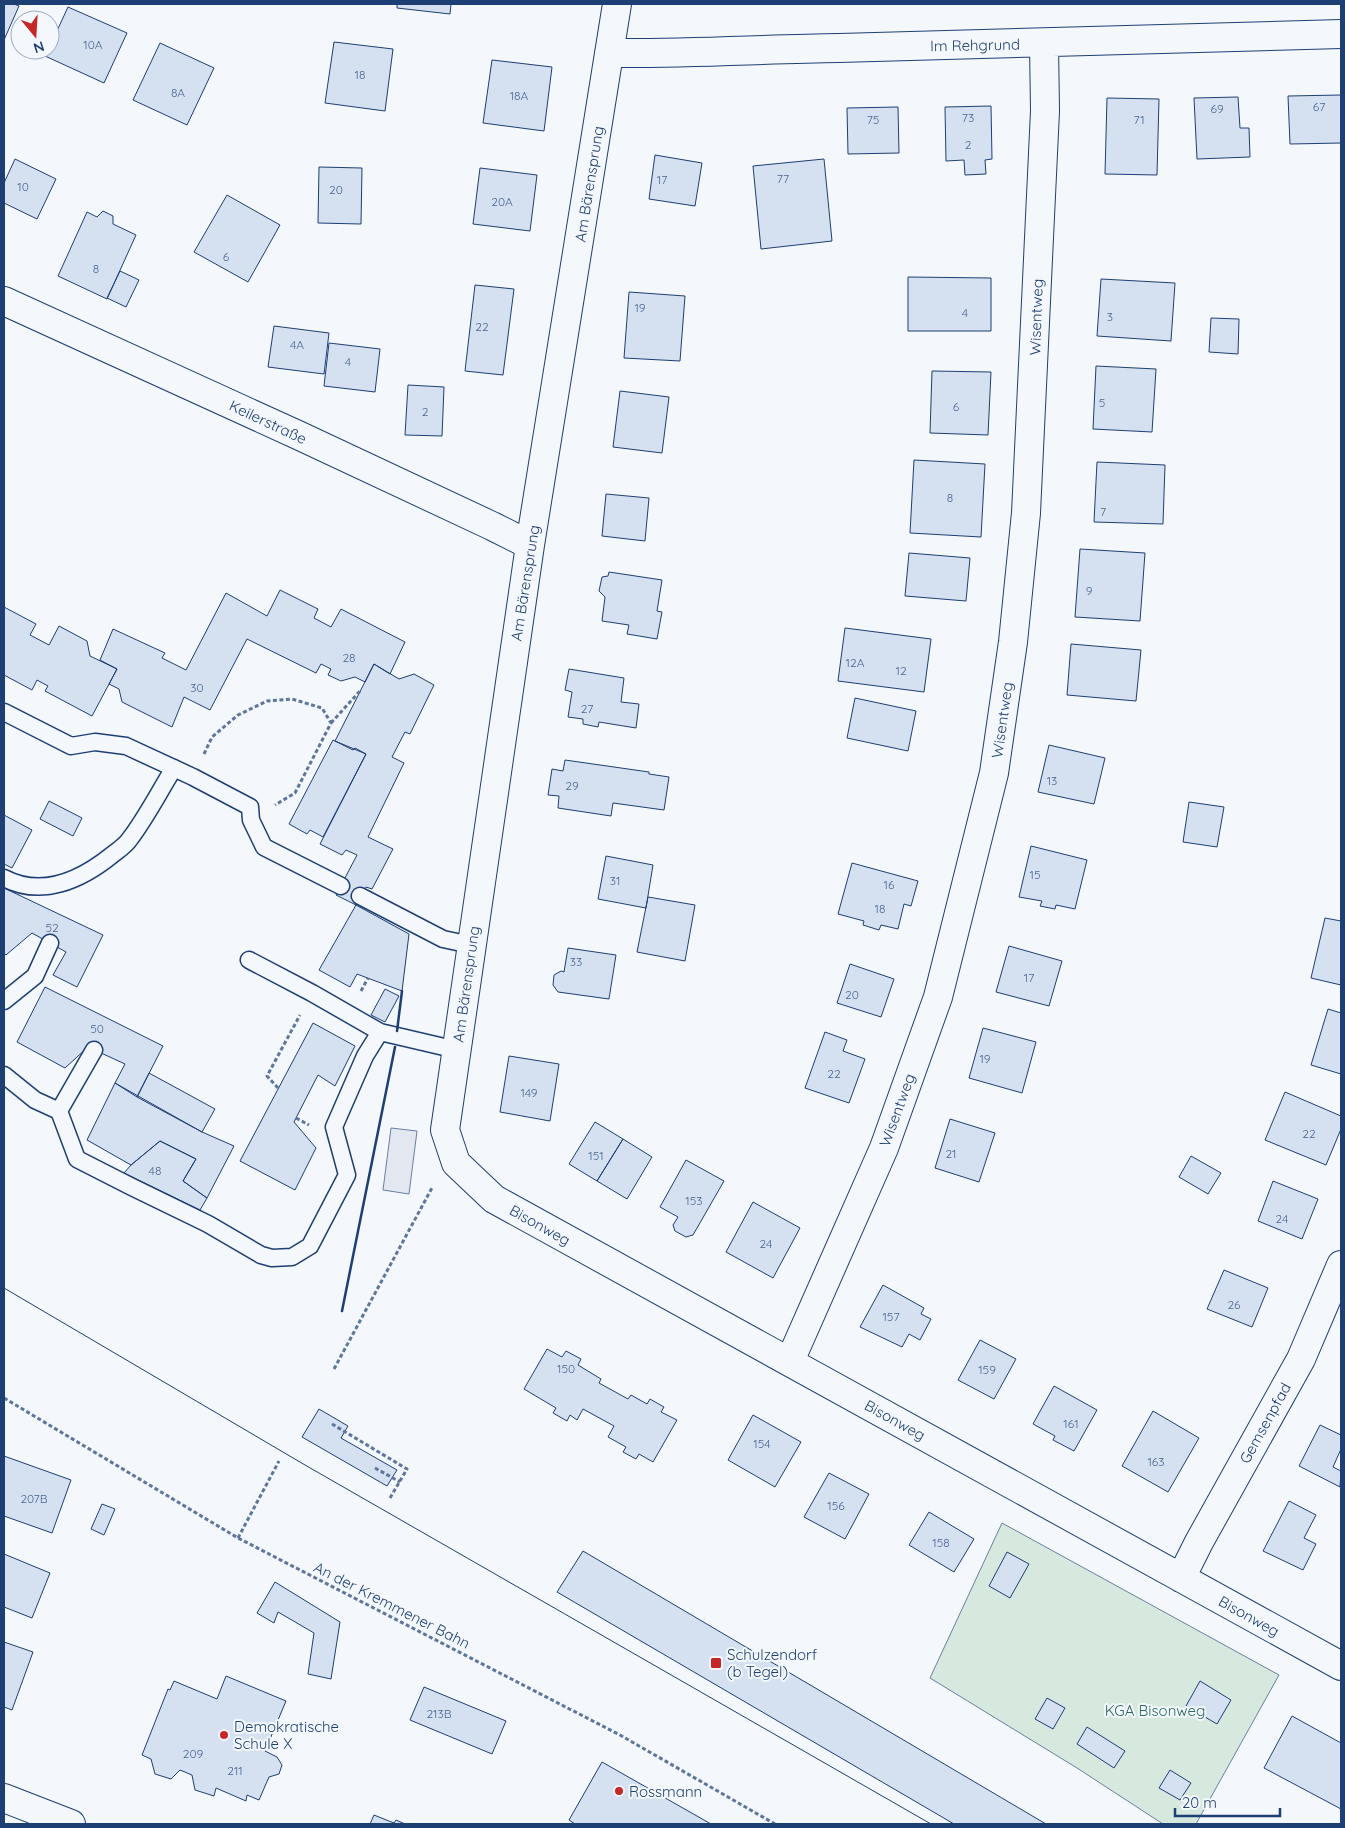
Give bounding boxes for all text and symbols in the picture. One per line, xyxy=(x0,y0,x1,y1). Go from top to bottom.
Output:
north arrow xyxy=(10,10,60,60)
street label: Im Rehgrund xyxy=(930,35,1020,55)
text: N xyxy=(31,37,47,58)
house number: 10A xyxy=(83,37,103,52)
house number: 18 xyxy=(355,67,365,82)
house number: 8A xyxy=(171,85,185,100)
house number: 18A xyxy=(510,88,529,103)
house number: 67 xyxy=(1313,99,1325,114)
house number: 69 xyxy=(1210,101,1224,116)
house number: 73 xyxy=(962,110,974,125)
house number: 75 xyxy=(867,112,879,127)
house number: 71 xyxy=(1133,112,1145,127)
street label: Am Bärensprung xyxy=(570,125,608,243)
house number: 2 xyxy=(965,137,972,152)
house number: 77 xyxy=(777,171,789,186)
house number: 17 xyxy=(657,172,667,187)
house number: 10 xyxy=(17,179,29,194)
house number: 20 xyxy=(329,182,343,197)
house number: 20A xyxy=(491,194,513,209)
house number: 6 xyxy=(223,249,230,264)
house number: 8 xyxy=(93,261,99,276)
street label: Wisentweg xyxy=(1025,278,1047,356)
house number: 19 xyxy=(634,300,646,315)
house number: 4 xyxy=(962,305,968,320)
house number: 3 xyxy=(1107,309,1113,324)
house number: 22 xyxy=(475,319,489,334)
house number: 4A xyxy=(290,337,304,352)
house number: 4 xyxy=(345,354,351,369)
house number: 5 xyxy=(1099,395,1105,410)
street label: Keilerstraße xyxy=(226,396,310,448)
house number: 6 xyxy=(953,399,960,414)
house number: 2 xyxy=(422,404,429,419)
house number: 8 xyxy=(947,490,953,505)
house number: 7 xyxy=(1100,504,1106,519)
street label: Am Bärensprung xyxy=(506,524,544,642)
house number: 9 xyxy=(1086,583,1093,598)
house number: 28 xyxy=(342,650,356,665)
house number: 12A xyxy=(846,655,865,670)
house number: 12 xyxy=(895,663,907,678)
house number: 30 xyxy=(190,680,204,695)
street label: Wisentweg xyxy=(987,681,1017,759)
house number: 27 xyxy=(581,701,593,716)
house number: 13 xyxy=(1047,773,1057,788)
house number: 29 xyxy=(565,778,579,793)
house number: 15 xyxy=(1030,867,1040,882)
house number: 31 xyxy=(610,873,620,888)
house number: 16 xyxy=(884,877,895,892)
house number: 18 xyxy=(875,901,885,916)
house number: 52 xyxy=(45,920,59,935)
street label: Am Bärensprung xyxy=(448,925,484,1043)
house number: 33 xyxy=(570,954,582,969)
house number: 17 xyxy=(1024,970,1034,985)
house number: 20 xyxy=(845,987,859,1002)
house number: 50 xyxy=(90,1021,104,1036)
house number: 19 xyxy=(979,1051,991,1066)
house number: 22 xyxy=(827,1066,841,1081)
street label: Wisentweg xyxy=(875,1071,919,1149)
house number: 149 xyxy=(520,1085,538,1100)
house number: 22 xyxy=(1302,1126,1316,1141)
house number: 21 xyxy=(945,1146,957,1161)
house number: 151 xyxy=(588,1148,604,1163)
house number: 48 xyxy=(149,1163,161,1178)
house number: 153 xyxy=(685,1193,703,1208)
street label: Bisonweg xyxy=(506,1201,574,1249)
house number: 24 xyxy=(1276,1211,1288,1226)
house number: 24 xyxy=(760,1236,772,1251)
house number: 26 xyxy=(1227,1297,1241,1312)
house number: 157 xyxy=(882,1309,900,1324)
house number: 150 xyxy=(557,1361,575,1376)
house number: 159 xyxy=(978,1362,996,1377)
street label: Gemsenpfad xyxy=(1235,1379,1295,1467)
street label: Bisonweg xyxy=(861,1396,929,1444)
house number: 161 xyxy=(1063,1416,1079,1431)
house number: 154 xyxy=(753,1436,771,1451)
house number: 163 xyxy=(1147,1454,1165,1469)
house number: 207B xyxy=(20,1491,48,1506)
house number: 156 xyxy=(827,1498,845,1513)
house number: 158 xyxy=(932,1535,950,1550)
street label: An der Kremmener Bahn xyxy=(311,1557,473,1653)
street label: Bisonweg xyxy=(1215,1592,1283,1640)
place label: Schulzendorf (b Tegel) xyxy=(727,1645,818,1681)
marker: Schulzendorf (b Tegel) xyxy=(709,1656,723,1670)
park label: KGA Bisonweg xyxy=(1105,1701,1205,1720)
house number: 213B xyxy=(426,1706,452,1721)
place label: Demokratische Schule X xyxy=(234,1717,339,1753)
marker: Demokratische Schule X xyxy=(218,1729,230,1741)
house number: 209 xyxy=(183,1746,204,1761)
house number: 211 xyxy=(227,1763,243,1778)
place label: Rossmann xyxy=(629,1782,702,1801)
marker: Rossmann xyxy=(613,1785,625,1797)
scale bar xyxy=(1175,1786,1280,1818)
text: 20 m xyxy=(1182,1793,1217,1812)

